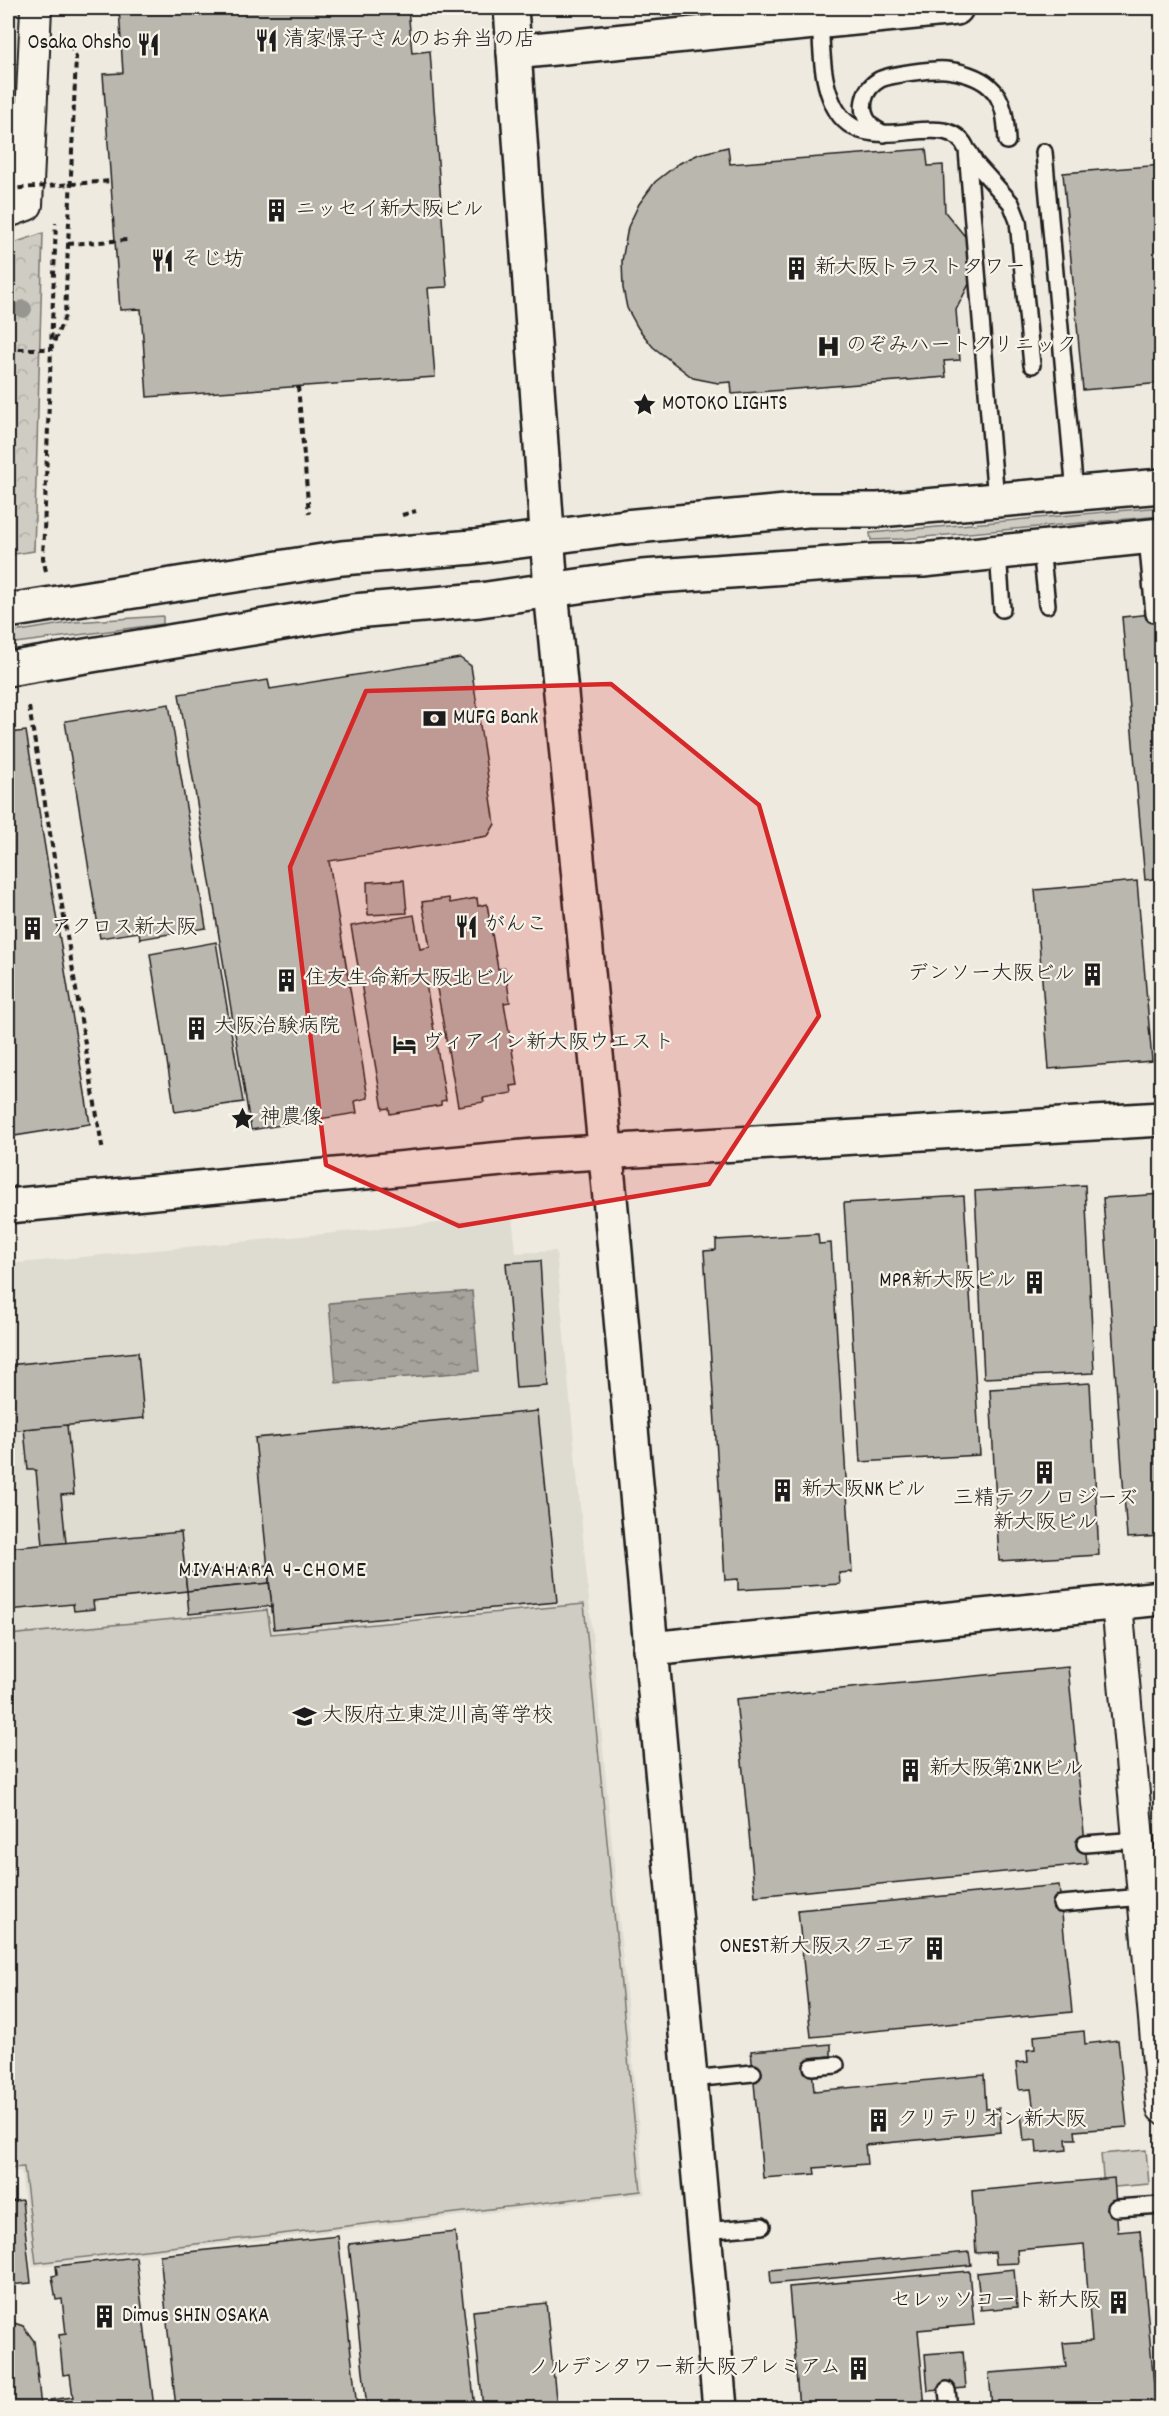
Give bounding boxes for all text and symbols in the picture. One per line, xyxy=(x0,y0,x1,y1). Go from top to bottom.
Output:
place label: 清家憬子さんのお弁当の店 xyxy=(284,26,536,56)
restaurant icon: 清家憬子さんのお弁当の店 xyxy=(253,28,279,54)
place label: Osaka Ohsho xyxy=(28,29,131,59)
restaurant icon: Osaka Ohsho xyxy=(136,31,162,57)
place label: ニッセイ新大阪ビル xyxy=(295,196,484,226)
building icon: ニッセイ新大阪ビル xyxy=(264,198,290,224)
place label: そじ坊 xyxy=(181,246,244,276)
restaurant icon: そじ坊 xyxy=(150,248,176,274)
place label: 新大阪トラストタワー xyxy=(815,254,1026,284)
building icon: 新大阪トラストタワー xyxy=(784,256,810,282)
place label: のぞみハートクリニック xyxy=(846,332,1077,362)
hospital icon: のぞみハートクリニック xyxy=(815,334,841,360)
place label: MOTOKO LIGHTS xyxy=(662,390,788,420)
place icon: MOTOKO LIGHTS xyxy=(631,392,657,418)
place label: MUFG Bank xyxy=(453,704,538,734)
bank icon: MUFG Bank xyxy=(422,706,448,732)
place label: がんこ xyxy=(484,911,547,941)
restaurant icon: がんこ xyxy=(453,913,479,939)
place label: アクロス新大阪 xyxy=(51,914,197,944)
building icon: アクロス新大阪 xyxy=(20,916,46,942)
place label: デンソー大阪ビル xyxy=(907,960,1075,990)
building icon: デンソー大阪ビル xyxy=(1080,962,1106,988)
place label: 住友生命新大阪北ビル xyxy=(305,965,515,995)
building icon: 住友生命新大阪北ビル xyxy=(274,967,300,993)
place label: 大阪治験病院 xyxy=(214,1013,340,1043)
building icon: 大阪治験病院 xyxy=(183,1015,209,1041)
place label: ヴィアイン新大阪ウエスト xyxy=(422,1029,674,1059)
hotel icon: ヴィアイン新大阪ウエスト xyxy=(391,1031,417,1057)
place label: 神農像 xyxy=(260,1104,323,1134)
place icon: 神農像 xyxy=(229,1106,255,1132)
place label: MPR新大阪ビル xyxy=(879,1267,1016,1297)
building icon: MPR新大阪ビル xyxy=(1021,1269,1047,1295)
building icon: 三精テクノロジーズ 新大阪ビル xyxy=(1032,1459,1058,1485)
place label: 新大阪NKビル xyxy=(801,1476,926,1506)
building icon: 新大阪NKビル xyxy=(770,1478,796,1504)
place label: 三精テクノロジーズ 新大阪ビル xyxy=(953,1485,1137,1539)
district label: MIYAHARA 4-CHOME xyxy=(178,1556,368,1587)
place label: 大阪府立東淀川高等学校 xyxy=(322,1702,553,1732)
school or university icon: 大阪府立東淀川高等学校 xyxy=(291,1704,317,1730)
place label: 新大阪第2NKビル xyxy=(929,1755,1084,1785)
building icon: 新大阪第2NKビル xyxy=(898,1757,924,1783)
place label: ONEST新大阪スクエア xyxy=(719,1933,916,1963)
building icon: ONEST新大阪スクエア xyxy=(921,1935,947,1961)
place label: クリテリオン新大阪 xyxy=(897,2106,1086,2136)
building icon: クリテリオン新大阪 xyxy=(866,2108,892,2134)
place label: セレッソコート新大阪 xyxy=(890,2287,1100,2317)
building icon: セレッソコート新大阪 xyxy=(1105,2289,1131,2315)
place label: Dimus SHIN OSAKA xyxy=(122,2302,269,2332)
building icon: Dimus SHIN OSAKA xyxy=(91,2304,117,2330)
place label: ノルデンタワー新大阪プレミアム xyxy=(528,2354,841,2384)
building icon: ノルデンタワー新大阪プレミアム xyxy=(846,2356,872,2382)

